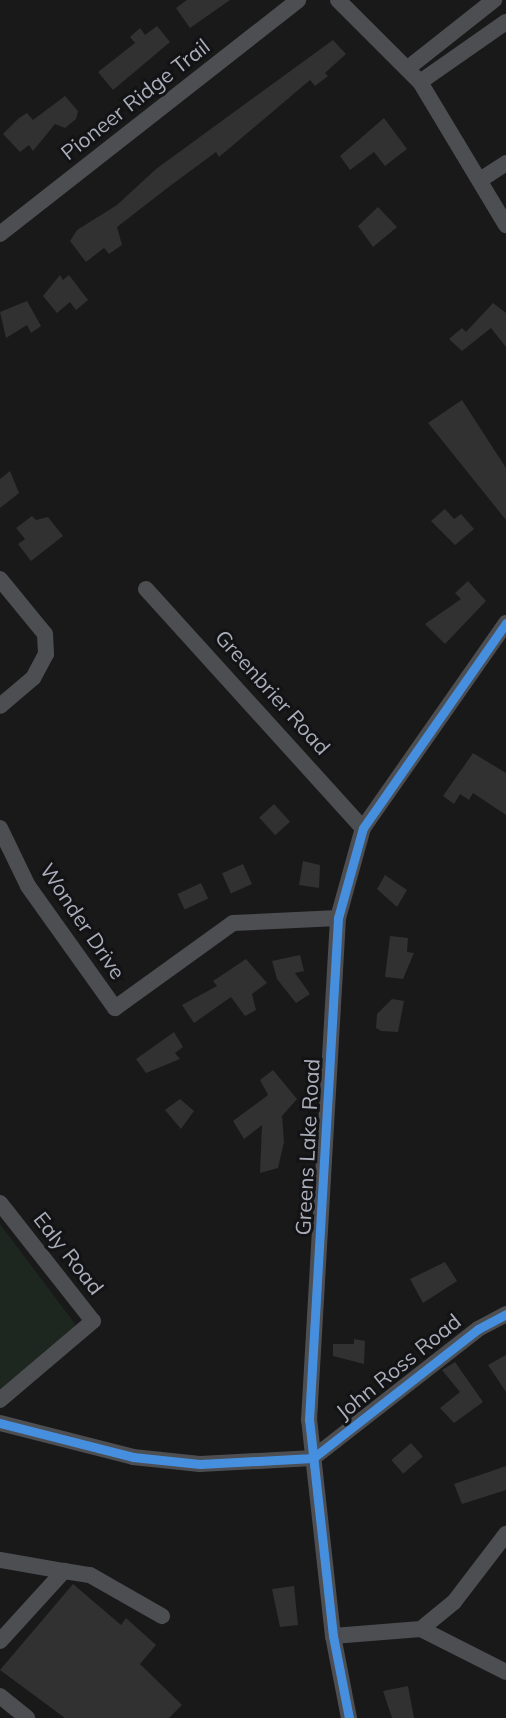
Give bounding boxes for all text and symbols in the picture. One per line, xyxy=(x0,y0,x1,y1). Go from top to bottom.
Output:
street label: Pioneer Ridge Trail xyxy=(56,33,214,165)
street label: Greenbrier Road xyxy=(210,624,336,760)
street label: Wonder Drive xyxy=(35,858,131,984)
street label: Greens Lake Road xyxy=(290,1058,324,1236)
street label: Ealy Road xyxy=(29,1207,109,1299)
street label: John Ross Road xyxy=(331,1308,465,1424)

